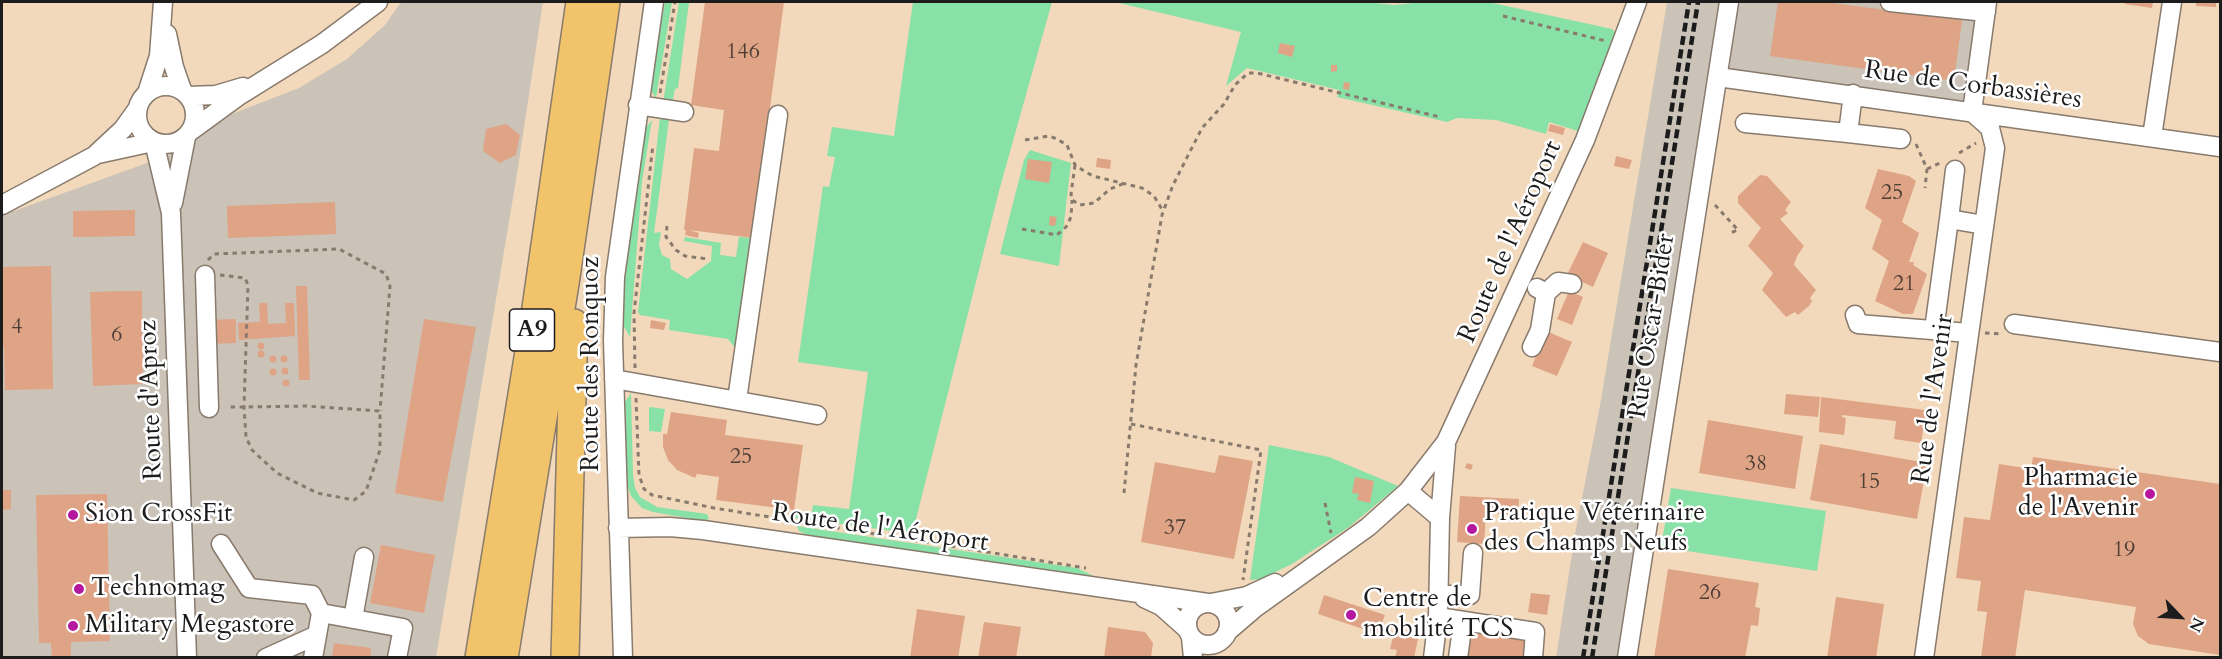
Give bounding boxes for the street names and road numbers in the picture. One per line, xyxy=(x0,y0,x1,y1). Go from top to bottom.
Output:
street label: Rue de Corbassières xyxy=(1862,55,2084,117)
street label: Route de l'Aéroport xyxy=(1452,136,1570,348)
street label: Rue Oscar-Bider xyxy=(1623,231,1683,421)
street label: Route des Ronquoz xyxy=(576,256,608,472)
road number: A9 xyxy=(510,309,554,351)
street label: Rue de l'Avenir xyxy=(1907,312,1961,486)
street label: Route d'Aproz xyxy=(134,319,170,481)
street label: Route de l'Aéroport xyxy=(770,498,990,560)

